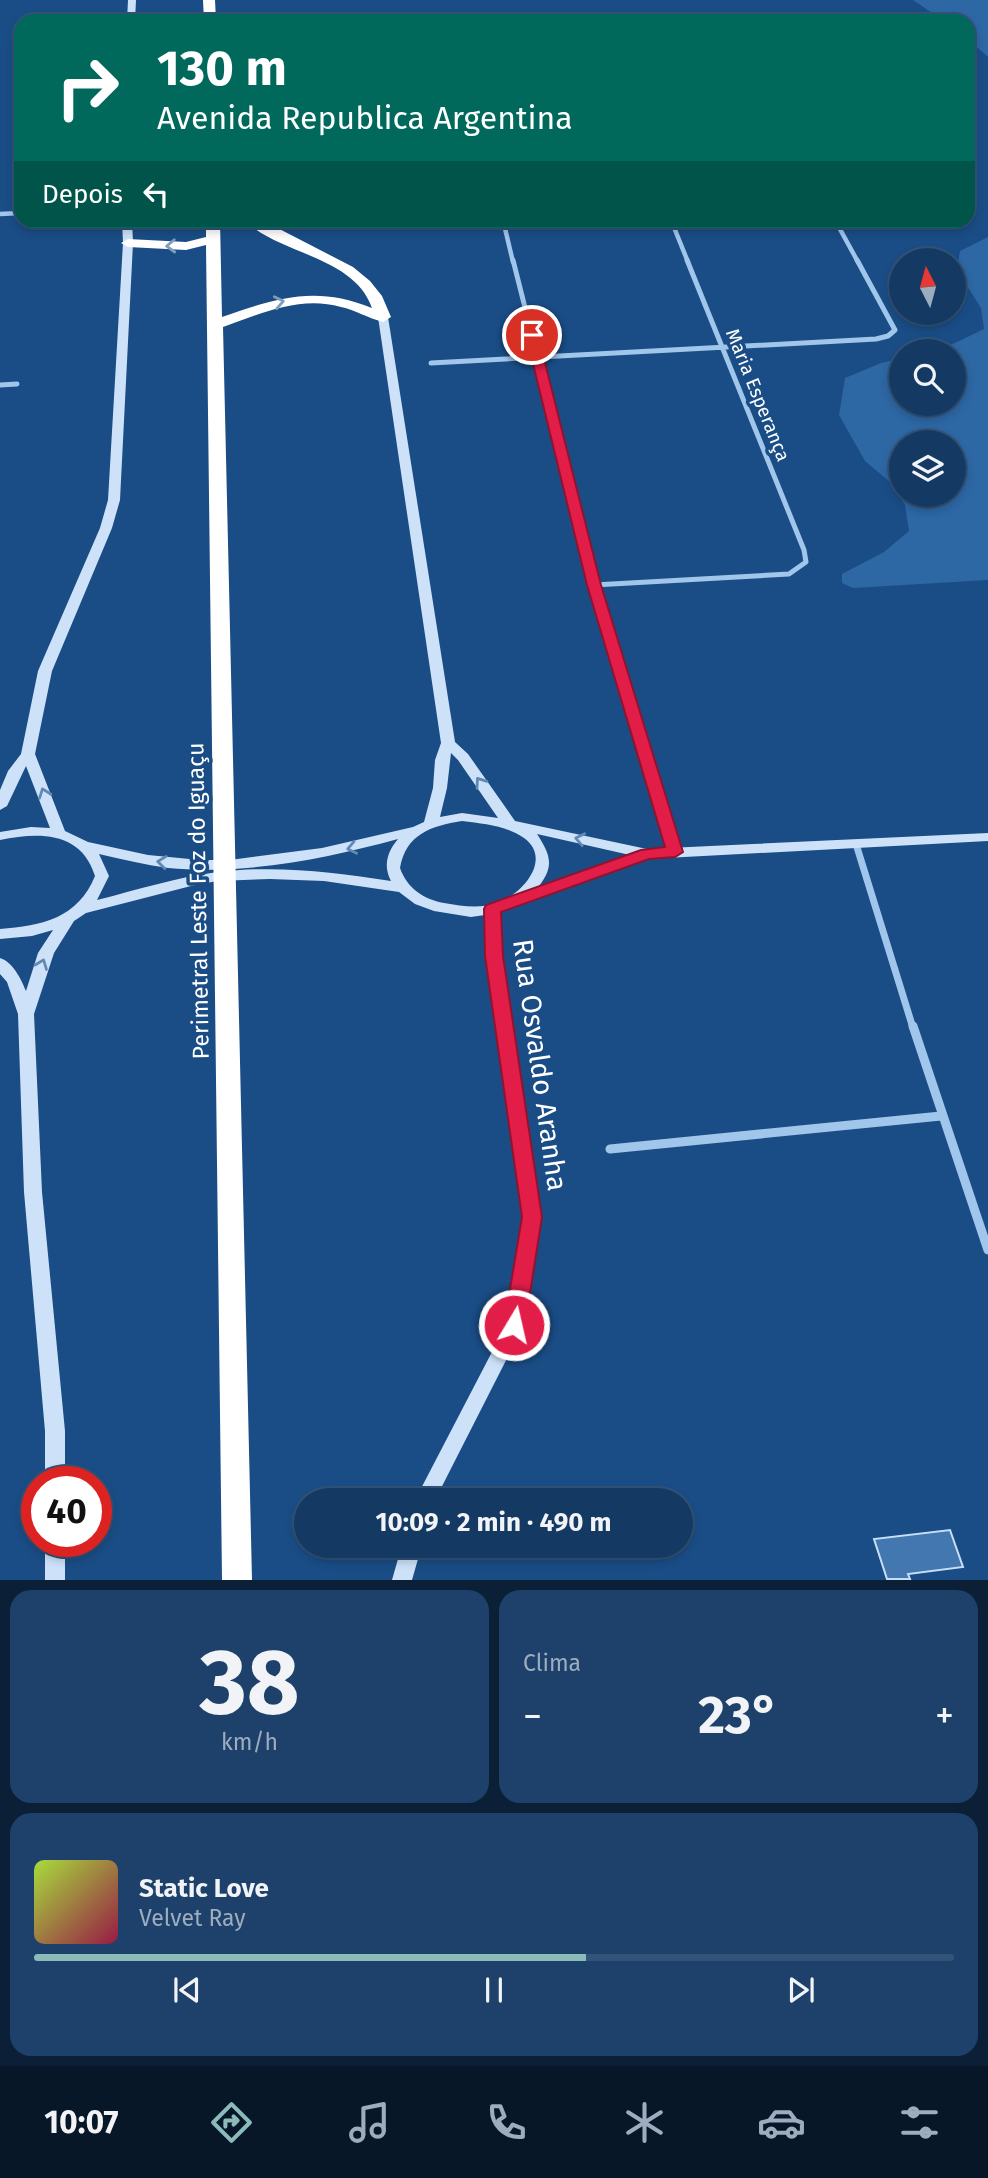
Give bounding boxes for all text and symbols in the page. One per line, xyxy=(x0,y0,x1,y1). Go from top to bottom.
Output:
text: 130 m xyxy=(157,39,287,98)
icon: right xyxy=(42,42,133,133)
text: Avenida Republica Argentina xyxy=(157,99,573,137)
icon: left xyxy=(137,175,175,213)
text: Depois xyxy=(42,179,123,210)
one-way arrow xyxy=(166,239,177,254)
north arrow xyxy=(889,248,966,326)
map controls xyxy=(889,248,966,507)
one-way arrow xyxy=(273,296,285,311)
pin xyxy=(502,305,562,365)
icon: arrive xyxy=(513,316,551,354)
street label: Maria Esperança xyxy=(721,325,795,465)
button: search xyxy=(889,339,966,416)
button: layers xyxy=(889,430,966,507)
street label: Perimetral Leste Foz do Iguaçu xyxy=(181,742,215,1060)
one-way arrow xyxy=(475,777,488,790)
one-way arrow xyxy=(38,788,52,800)
one-way arrow xyxy=(574,833,586,848)
one-way arrow xyxy=(346,840,358,854)
one-way arrow xyxy=(156,855,168,870)
street label: Rua Osvaldo Aranha xyxy=(506,937,574,1193)
one-way arrow xyxy=(34,959,48,971)
position arrow xyxy=(477,1288,551,1362)
speed limit sign: 40 xyxy=(21,1466,112,1557)
text: 10:09 · 2 min · 490 m xyxy=(375,1507,612,1538)
text: 38 xyxy=(199,1628,300,1737)
text: Clima xyxy=(523,1649,581,1677)
text: 23° xyxy=(698,1684,779,1747)
text: − xyxy=(523,1693,542,1739)
text: + xyxy=(935,1693,954,1739)
text: km/h xyxy=(221,1728,278,1756)
text: Static Love xyxy=(139,1873,269,1904)
text: Velvet Ray xyxy=(139,1904,246,1932)
icon: previous xyxy=(168,1971,206,2009)
icon: pause xyxy=(475,1971,513,2009)
icon: next xyxy=(782,1971,820,2009)
icon: directions xyxy=(207,2098,256,2147)
icon: music xyxy=(345,2098,394,2147)
icon: phone xyxy=(482,2098,531,2147)
icon: climate xyxy=(620,2098,669,2147)
icon: car xyxy=(757,2098,806,2147)
icon: filters xyxy=(895,2098,944,2147)
text: 10:07 xyxy=(44,2103,119,2141)

